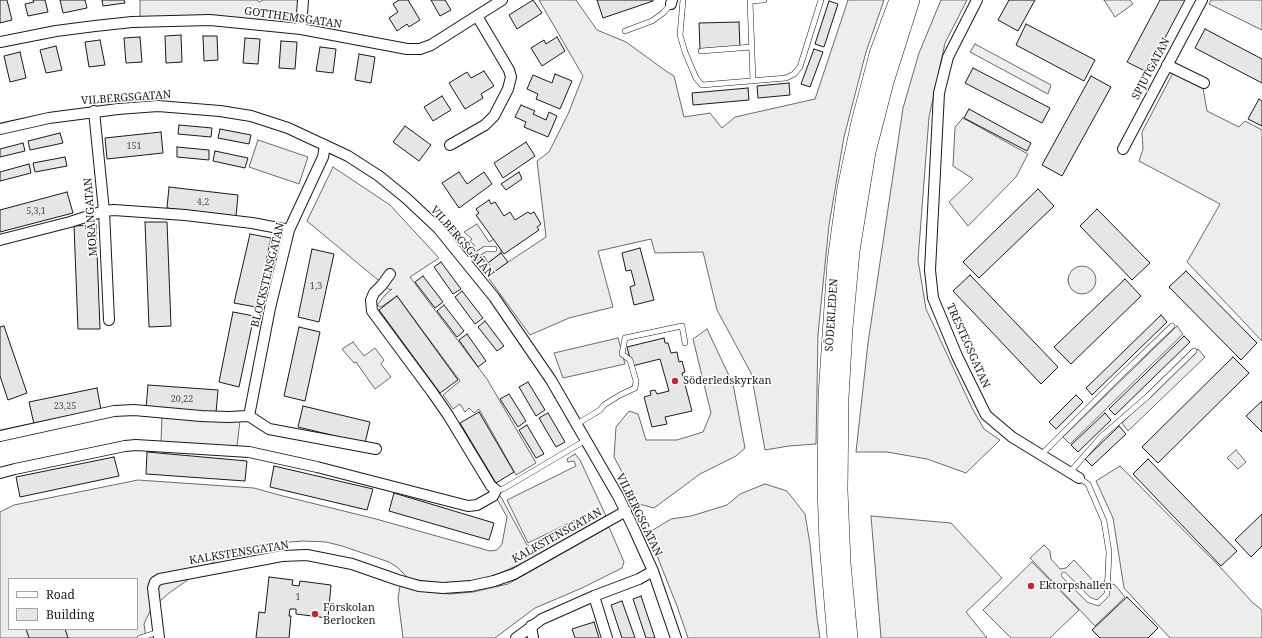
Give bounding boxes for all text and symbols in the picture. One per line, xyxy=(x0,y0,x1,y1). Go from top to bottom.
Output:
street label: GOTTHEMSGATAN xyxy=(243,5,343,31)
street label: SPJUTGATAN xyxy=(1129,36,1173,102)
street label: VILBERGSGATAN xyxy=(80,88,172,108)
house number: 151 xyxy=(126,141,142,151)
street label: MORÄNGATAN xyxy=(82,177,100,257)
house number: 4,2 xyxy=(197,197,209,207)
street label: VILBERGSGATAN xyxy=(427,204,497,280)
house number: 5,3,1 xyxy=(26,206,46,216)
street label: BLOCKSTENSGATAN xyxy=(249,221,287,329)
street label: SÖDERLEDEN xyxy=(823,278,841,352)
house number: 1,3 xyxy=(310,281,322,291)
street label: TRESTEGSGATAN xyxy=(943,302,993,390)
place label: Söderledskyrkan xyxy=(683,374,772,388)
marker: Söderledskyrkan xyxy=(670,376,680,386)
house number: 20,22 xyxy=(171,394,193,404)
house number: 23,25 xyxy=(54,401,76,411)
street label: VILBERGSGATAN xyxy=(613,471,665,559)
street label: KALKSTENSGATAN xyxy=(510,506,604,566)
street label: KALKSTENSGATAN xyxy=(188,539,290,567)
legend xyxy=(8,578,138,630)
place label: Ektorpshallen xyxy=(1039,579,1112,593)
marker: Ektorpshallen xyxy=(1026,581,1036,591)
text: Road xyxy=(46,586,75,603)
house number: 1 xyxy=(295,592,301,602)
place label: Förskolan Berlocken xyxy=(323,601,376,627)
text: Building xyxy=(46,606,94,623)
marker: Förskolan Berlocken xyxy=(310,609,320,619)

